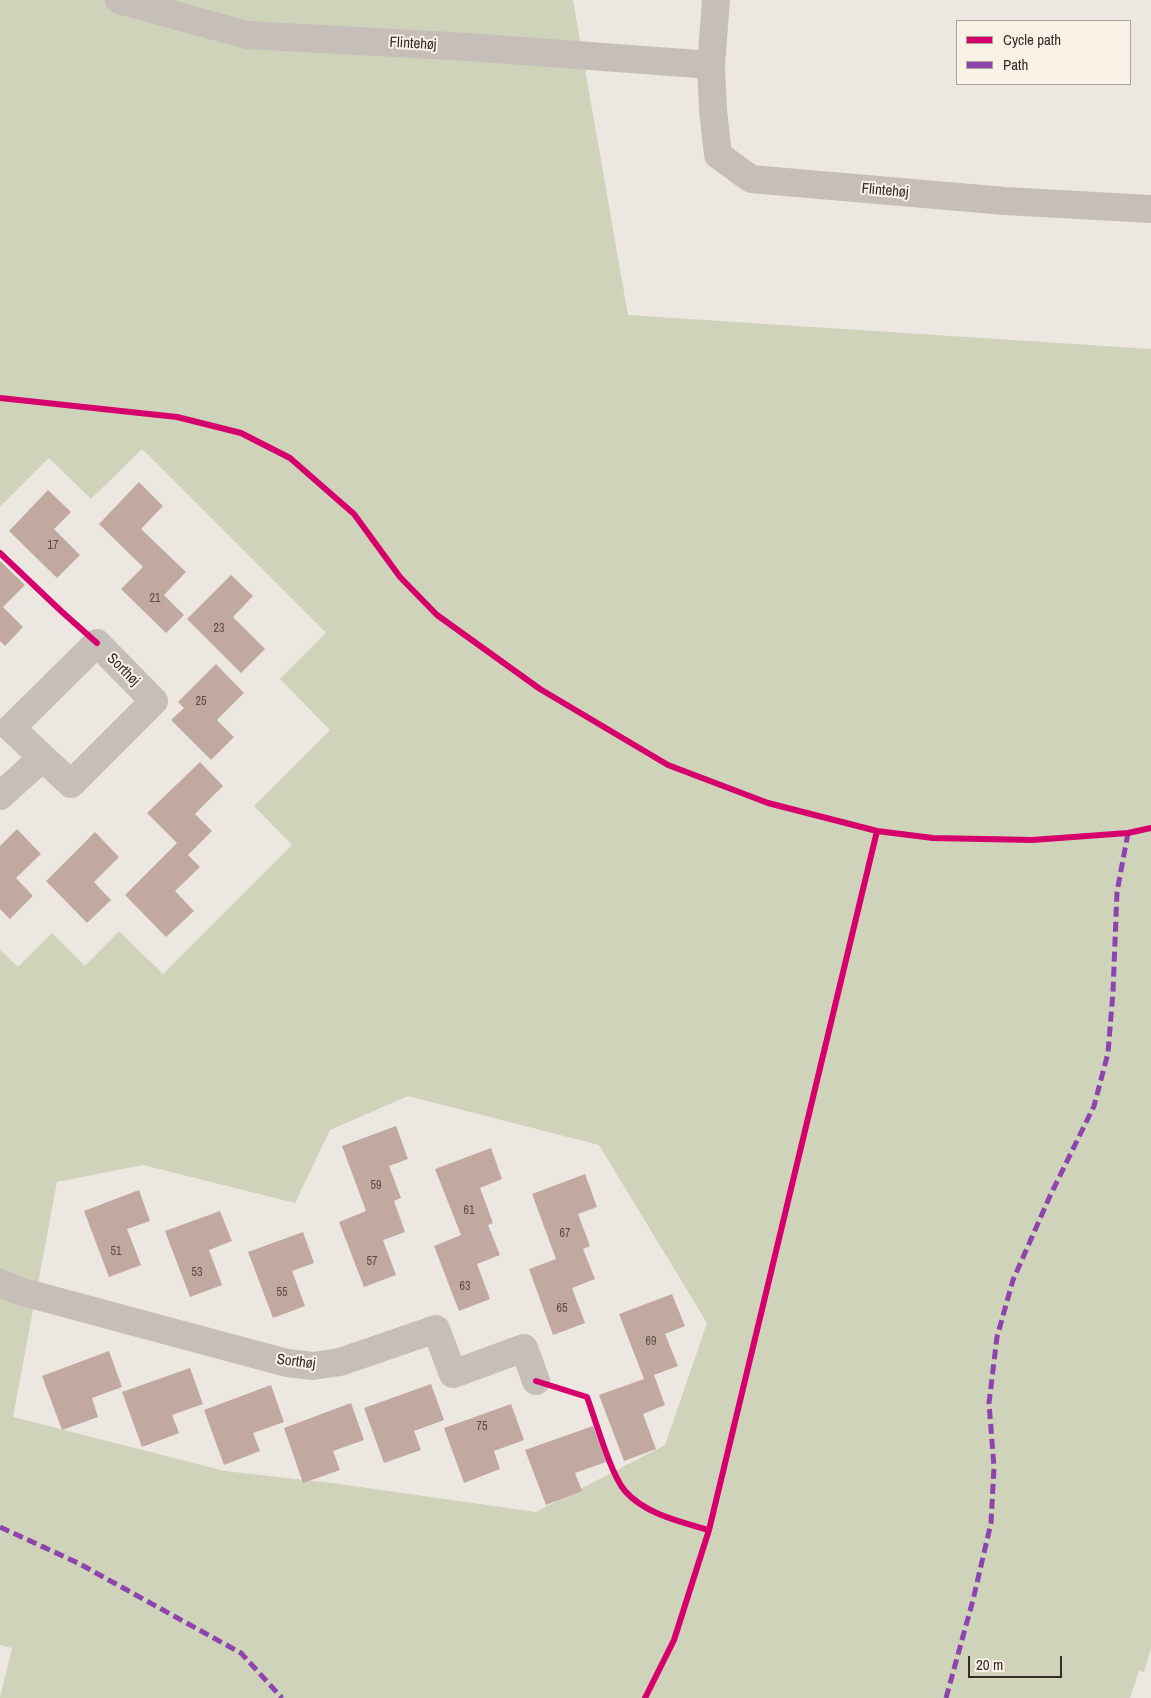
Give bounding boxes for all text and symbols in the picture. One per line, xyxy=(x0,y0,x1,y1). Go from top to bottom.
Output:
legend xyxy=(956,20,1131,85)
text: Cycle path xyxy=(1003,29,1061,50)
street label: Flintehøj xyxy=(389,34,437,54)
text: Path xyxy=(1003,54,1028,75)
street label: Flintehøj xyxy=(861,180,909,202)
house number: 17 xyxy=(48,539,58,553)
house number: 21 xyxy=(150,592,160,606)
house number: 23 xyxy=(214,622,224,636)
street label: Sorthøj xyxy=(103,650,143,690)
house number: 25 xyxy=(196,695,206,709)
house number: 59 xyxy=(371,1179,381,1193)
house number: 61 xyxy=(464,1204,474,1218)
house number: 67 xyxy=(560,1227,570,1241)
house number: 51 xyxy=(111,1245,121,1259)
house number: 57 xyxy=(367,1255,377,1269)
house number: 53 xyxy=(192,1266,202,1280)
house number: 63 xyxy=(460,1280,470,1294)
house number: 55 xyxy=(277,1286,287,1300)
house number: 65 xyxy=(557,1302,567,1316)
house number: 69 xyxy=(646,1335,656,1349)
street label: Sorthøj xyxy=(276,1351,316,1373)
house number: 75 xyxy=(477,1420,487,1434)
scale bar xyxy=(971,1646,1065,1678)
text: 20 m xyxy=(976,1654,1003,1675)

